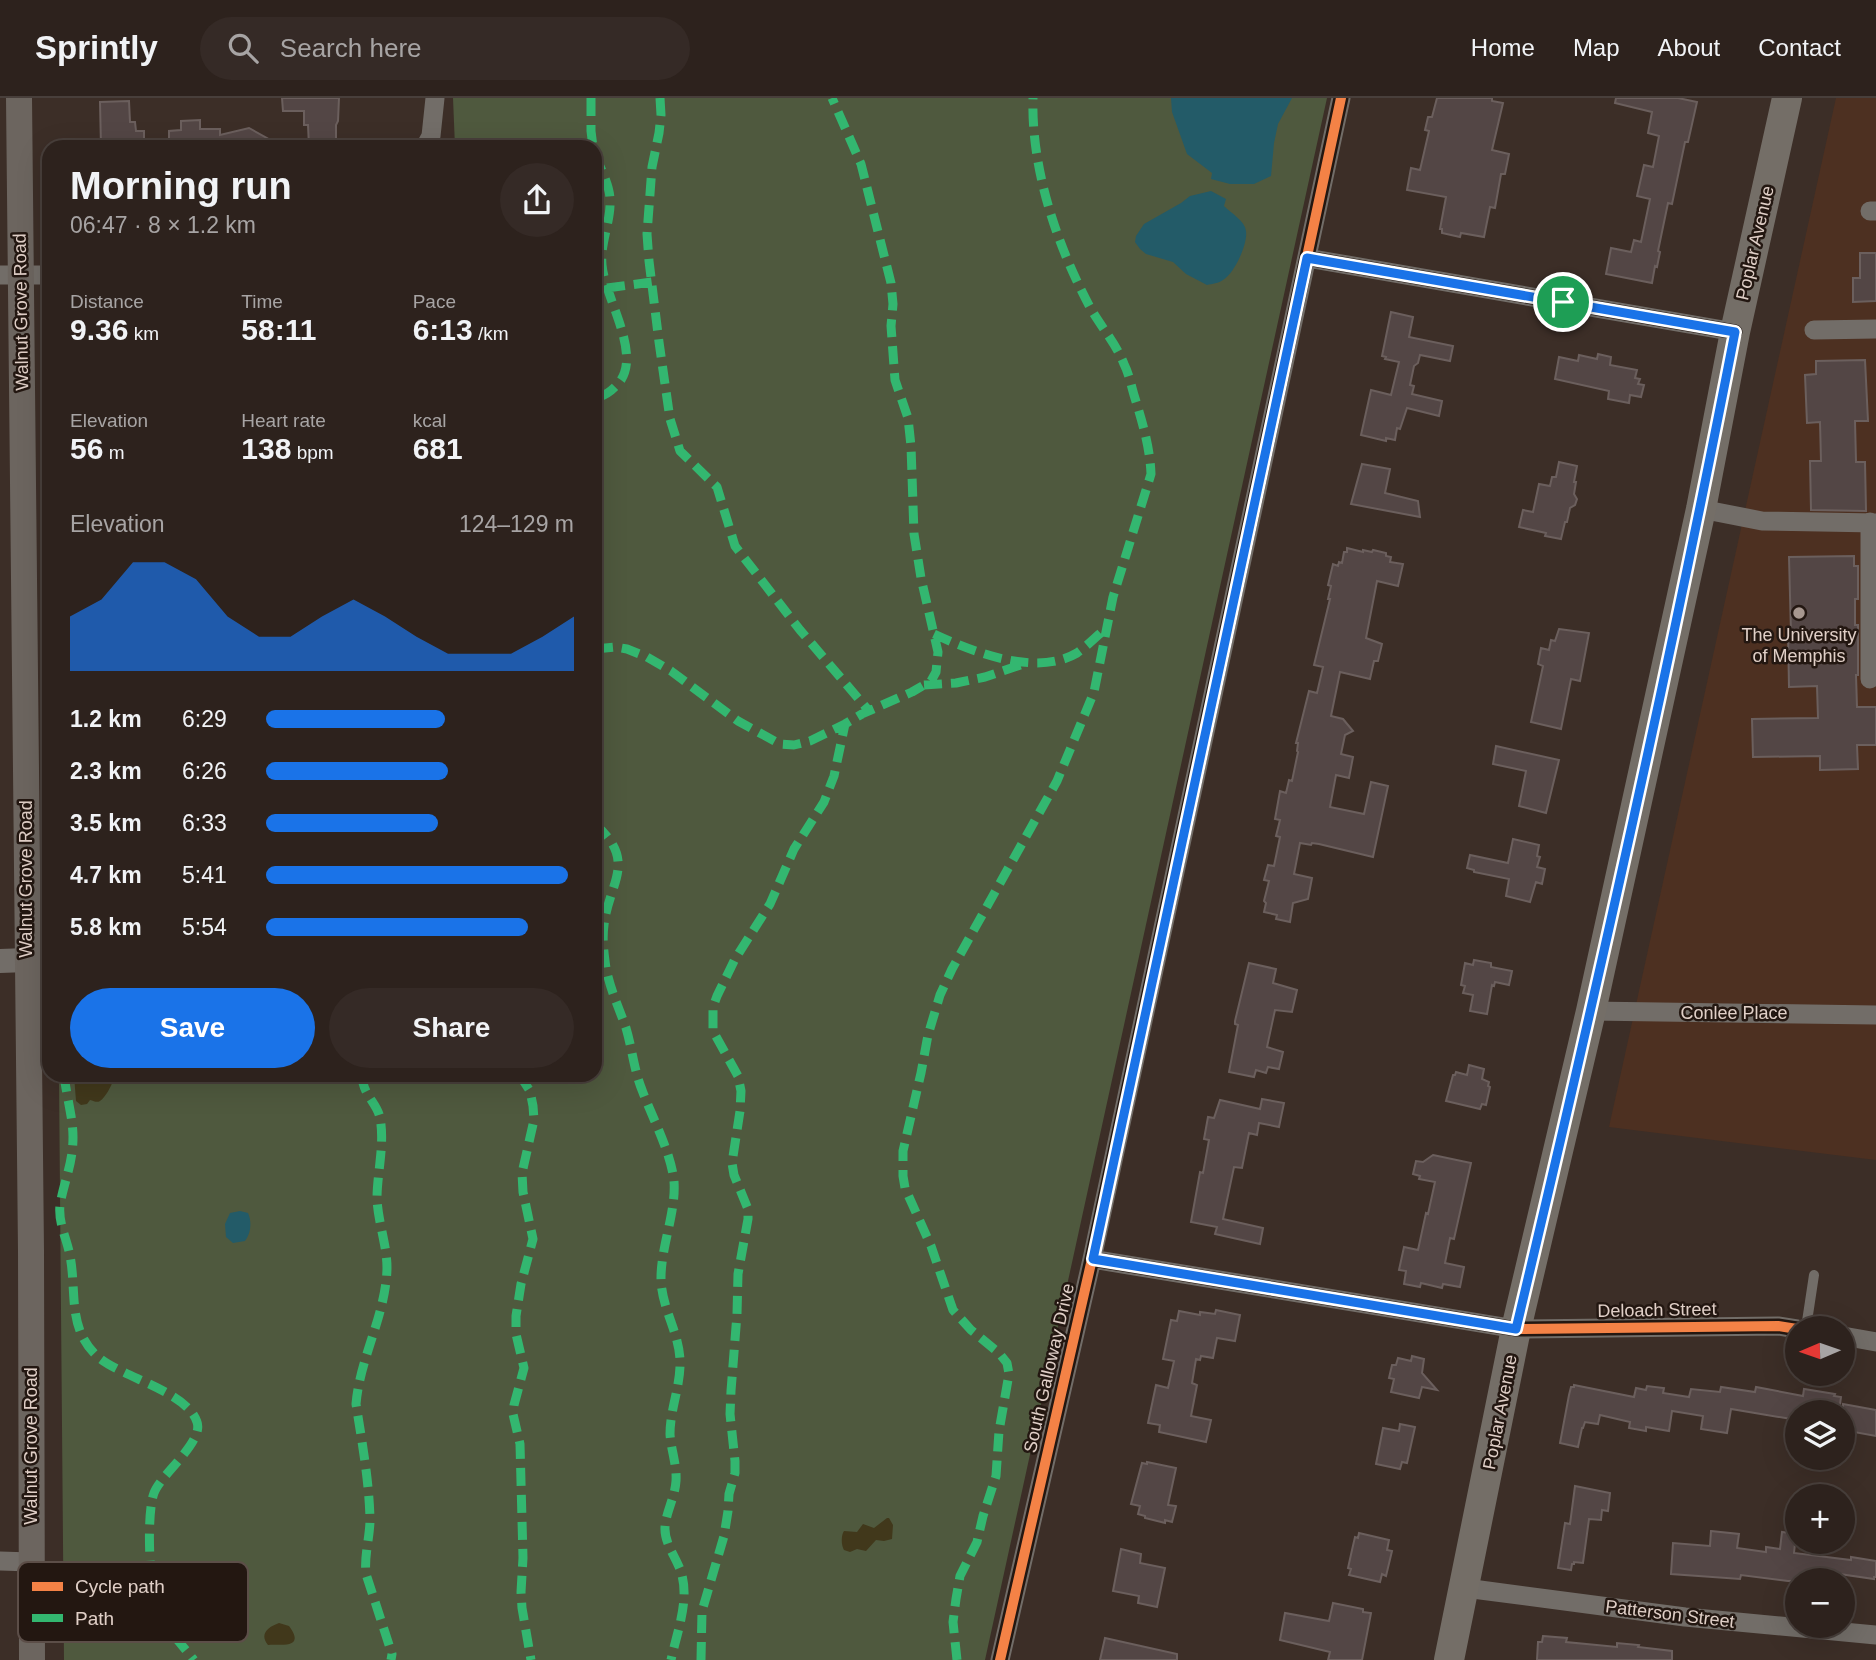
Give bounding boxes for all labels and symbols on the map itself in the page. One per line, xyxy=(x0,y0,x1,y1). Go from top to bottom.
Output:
street label: Poplar Avenue xyxy=(1732,184,1778,302)
street label: Walnut Grove Road xyxy=(10,233,32,391)
pin xyxy=(1533,272,1593,332)
marker: The University of Memphis xyxy=(1791,605,1807,621)
place label: The University of Memphis xyxy=(1741,625,1857,666)
street label: Walnut Grove Road xyxy=(16,800,36,958)
street label: Conlee Place xyxy=(1680,1003,1788,1023)
street label: South Galloway Drive xyxy=(1020,1281,1078,1455)
street label: Deloach Street xyxy=(1597,1299,1717,1321)
north arrow xyxy=(1785,1316,1855,1386)
street label: Poplar Avenue xyxy=(1479,1353,1521,1471)
street label: Walnut Grove Road xyxy=(21,1367,41,1525)
legend xyxy=(18,1562,248,1642)
text: Cycle path xyxy=(75,1576,165,1597)
street label: Patterson Street xyxy=(1604,1596,1736,1632)
text: Path xyxy=(75,1608,114,1629)

